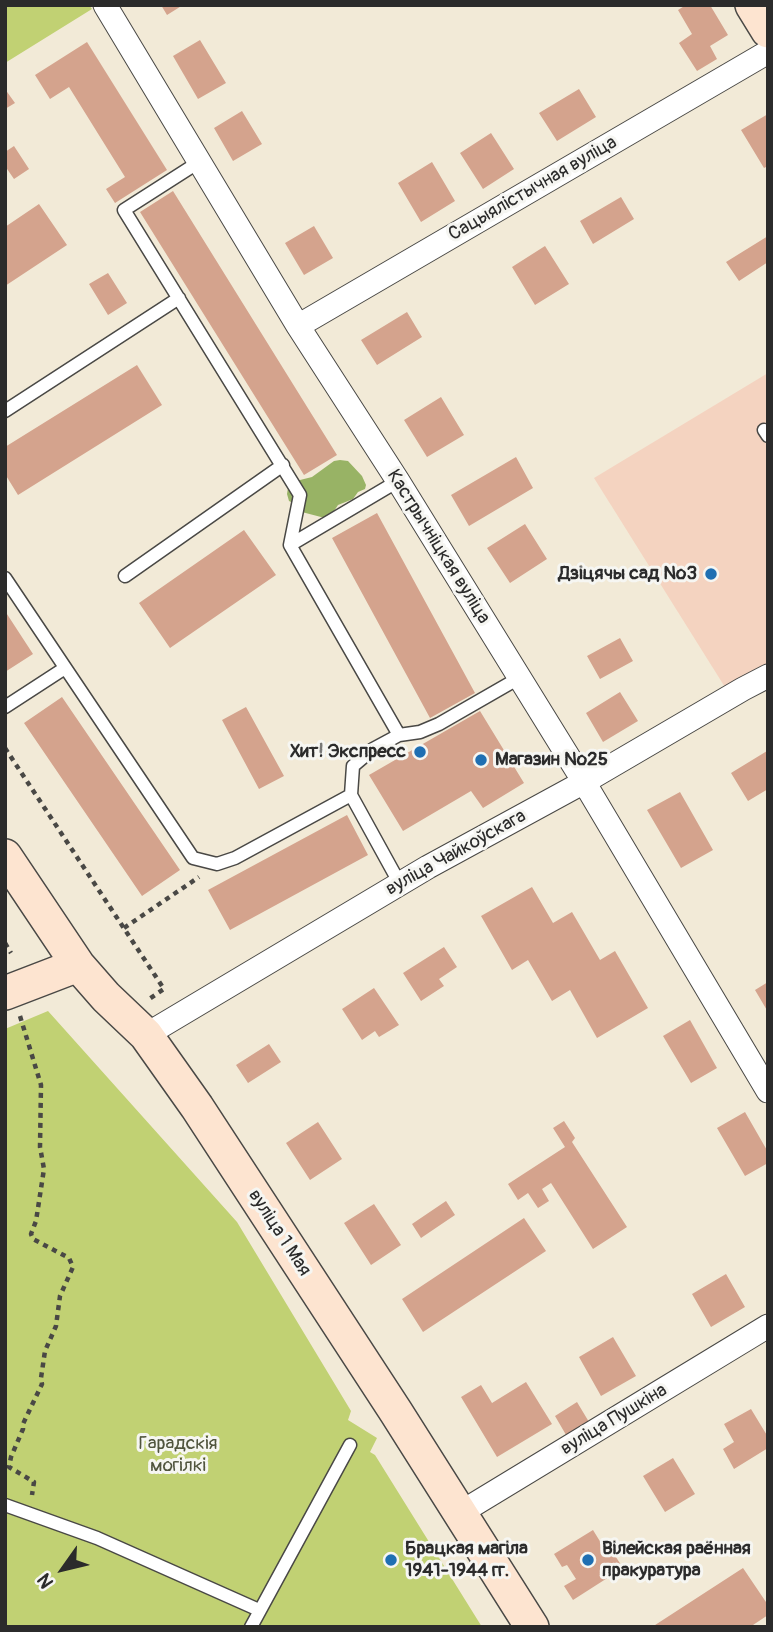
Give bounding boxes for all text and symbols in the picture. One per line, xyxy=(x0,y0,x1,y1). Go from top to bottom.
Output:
street label: Сацыялістычная вуліца xyxy=(445,131,621,247)
street label: Кастрычніцкая вуліца xyxy=(381,466,495,628)
place label: Дзіцячы сад №3 xyxy=(559,563,697,585)
marker: Дзіцячы сад №3 xyxy=(703,566,719,582)
place label: Хит! Экспресс xyxy=(290,741,406,763)
marker: Хит! Экспресс xyxy=(412,744,428,760)
place label: Магазин №25 xyxy=(495,749,608,771)
marker: Магазин №25 xyxy=(473,752,489,768)
street label: вуліца Чайкоўскага xyxy=(382,805,530,901)
street label: вуліца 1 Мая xyxy=(243,1185,315,1281)
street label: вуліца Пушкіна xyxy=(557,1379,671,1461)
park label: Гарадскія могілкі xyxy=(139,1433,217,1477)
north arrow xyxy=(28,1534,98,1604)
place label: Брацкая магіла 1941-1944 гг. xyxy=(405,1538,528,1582)
place label: Вілейская раённая пракуратура xyxy=(602,1538,751,1582)
marker: Брацкая магіла 1941-1944 гг. xyxy=(383,1552,399,1568)
marker: Вілейская раённая пракуратура xyxy=(580,1552,596,1568)
text: N xyxy=(32,1569,59,1593)

